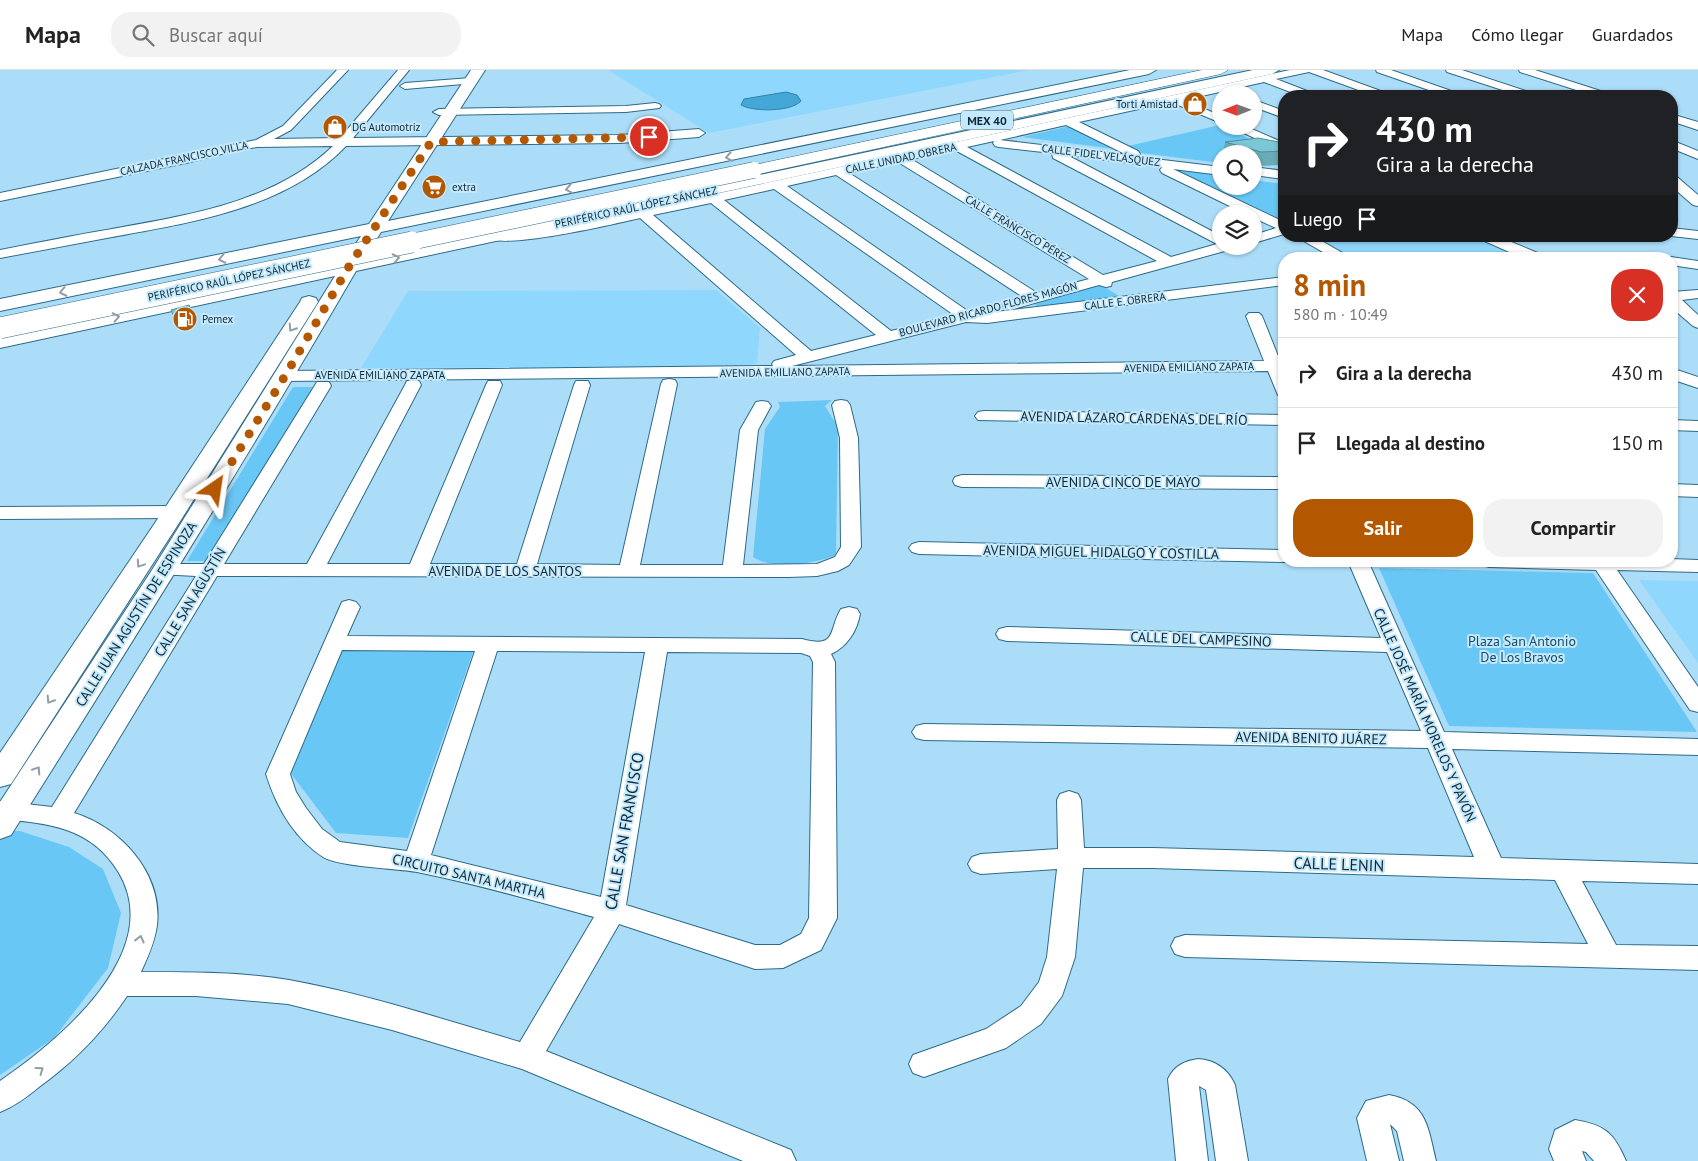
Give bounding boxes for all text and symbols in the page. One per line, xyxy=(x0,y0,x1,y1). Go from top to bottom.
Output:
search box xyxy=(111,12,461,57)
text: Mapa xyxy=(25,19,81,50)
icon: search xyxy=(129,21,157,49)
text: Buscar aquí xyxy=(169,23,263,47)
text: Mapa xyxy=(1401,23,1443,46)
text: Cómo llegar xyxy=(1471,23,1564,46)
text: Guardados xyxy=(1592,23,1673,46)
north arrow xyxy=(1212,85,1262,135)
map controls xyxy=(1212,85,1262,255)
shop icon: Torti Amistad xyxy=(1182,91,1208,117)
place label: Torti Amistad xyxy=(1116,97,1178,111)
text: 430 m xyxy=(1376,106,1473,152)
road number: MEX 40 xyxy=(961,110,1013,130)
icon: right xyxy=(1293,110,1358,175)
shop icon: DG Automotriz xyxy=(322,114,348,140)
pin xyxy=(628,116,670,158)
place label: DG Automotriz xyxy=(352,120,421,134)
icon: arrive xyxy=(635,123,663,151)
street label: CALZADA FRANCISCO VILLA xyxy=(119,137,250,178)
street label: CALLE UNIDAD OBRERA xyxy=(844,139,958,177)
street label: CALLE FIDEL VELÁSQUEZ xyxy=(1041,141,1161,169)
button: search xyxy=(1212,145,1262,195)
text: Gira a la derecha xyxy=(1376,150,1534,178)
one-way arrow xyxy=(724,151,733,161)
supermarket icon: extra xyxy=(421,174,447,200)
place label: extra xyxy=(452,180,476,194)
street label: PERIFÉRICO RAÚL LÓPEZ SÁNCHEZ xyxy=(553,183,719,231)
one-way arrow xyxy=(565,183,574,194)
street label: CALLE FRANCISCO PÉREZ xyxy=(963,192,1073,266)
button: layers xyxy=(1212,205,1262,255)
icon: arrive xyxy=(1353,205,1381,233)
text: Luego xyxy=(1293,207,1343,231)
one-way arrow xyxy=(392,253,401,264)
one-way arrow xyxy=(218,254,227,264)
street label: PERIFÉRICO RAÚL LÓPEZ SÁNCHEZ xyxy=(146,256,312,304)
text: 8 min xyxy=(1293,265,1366,304)
button: close xyxy=(1611,269,1663,321)
street label: BOULEVARD RICARDO FLORES MAGÓN xyxy=(897,278,1079,340)
one-way arrow xyxy=(59,286,68,297)
street label: CALLE E. OBRERA xyxy=(1083,289,1167,313)
text: 580 m · 10:49 xyxy=(1293,304,1388,324)
fuel station icon: Pemex xyxy=(172,306,198,332)
one-way arrow xyxy=(112,312,121,323)
place label: Pemex xyxy=(202,312,234,326)
one-way arrow xyxy=(289,323,299,332)
street label: AVENIDA EMILIANO ZAPATA xyxy=(1124,359,1255,375)
icon: right xyxy=(1293,359,1321,387)
text: Gira a la derecha xyxy=(1336,361,1472,385)
text: 430 m xyxy=(1611,361,1663,385)
street label: AVENIDA EMILIANO ZAPATA xyxy=(720,364,851,380)
street label: AVENIDA EMILIANO ZAPATA xyxy=(315,368,446,382)
street label: AVENIDA LÁZARO CÁRDENAS DEL RÍO xyxy=(1020,407,1248,429)
icon: arrive xyxy=(1293,429,1321,457)
text: Llegada al destino xyxy=(1336,431,1485,455)
text: 150 m xyxy=(1611,431,1663,455)
position arrow xyxy=(188,462,240,514)
street label: AVENIDA CINCO DE MAYO xyxy=(1046,473,1200,491)
button: Salir xyxy=(1293,499,1473,557)
button: Compartir xyxy=(1483,499,1663,557)
street label: CALLE JUAN AGUSTÍN DE ESPINOZA xyxy=(71,517,201,710)
street label: AVENIDA MIGUEL HIDALGO Y COSTILLA xyxy=(983,541,1220,563)
street label: CALLE SAN AGUSTÍN xyxy=(150,544,230,660)
one-way arrow xyxy=(137,558,146,568)
street label: AVENIDA DE LOS SANTOS xyxy=(428,562,582,580)
street label: CALLE JOSÉ MARÍA MORELOS Y PAVÓN xyxy=(1370,605,1480,825)
street label: CALLE DEL CAMPESINO xyxy=(1130,628,1272,650)
park label: Plaza San Antonio De Los Bravos xyxy=(1468,632,1576,666)
one-way arrow xyxy=(47,694,57,703)
street label: AVENIDA BENITO JUÁREZ xyxy=(1235,728,1387,748)
street label: CALLE SAN FRANCISCO xyxy=(600,751,648,911)
one-way arrow xyxy=(31,766,40,775)
street label: CIRCUITO SANTA MARTHA xyxy=(391,850,548,903)
street label: CALLE LENIN xyxy=(1293,852,1385,876)
one-way arrow xyxy=(134,935,145,944)
one-way arrow xyxy=(34,1067,44,1076)

